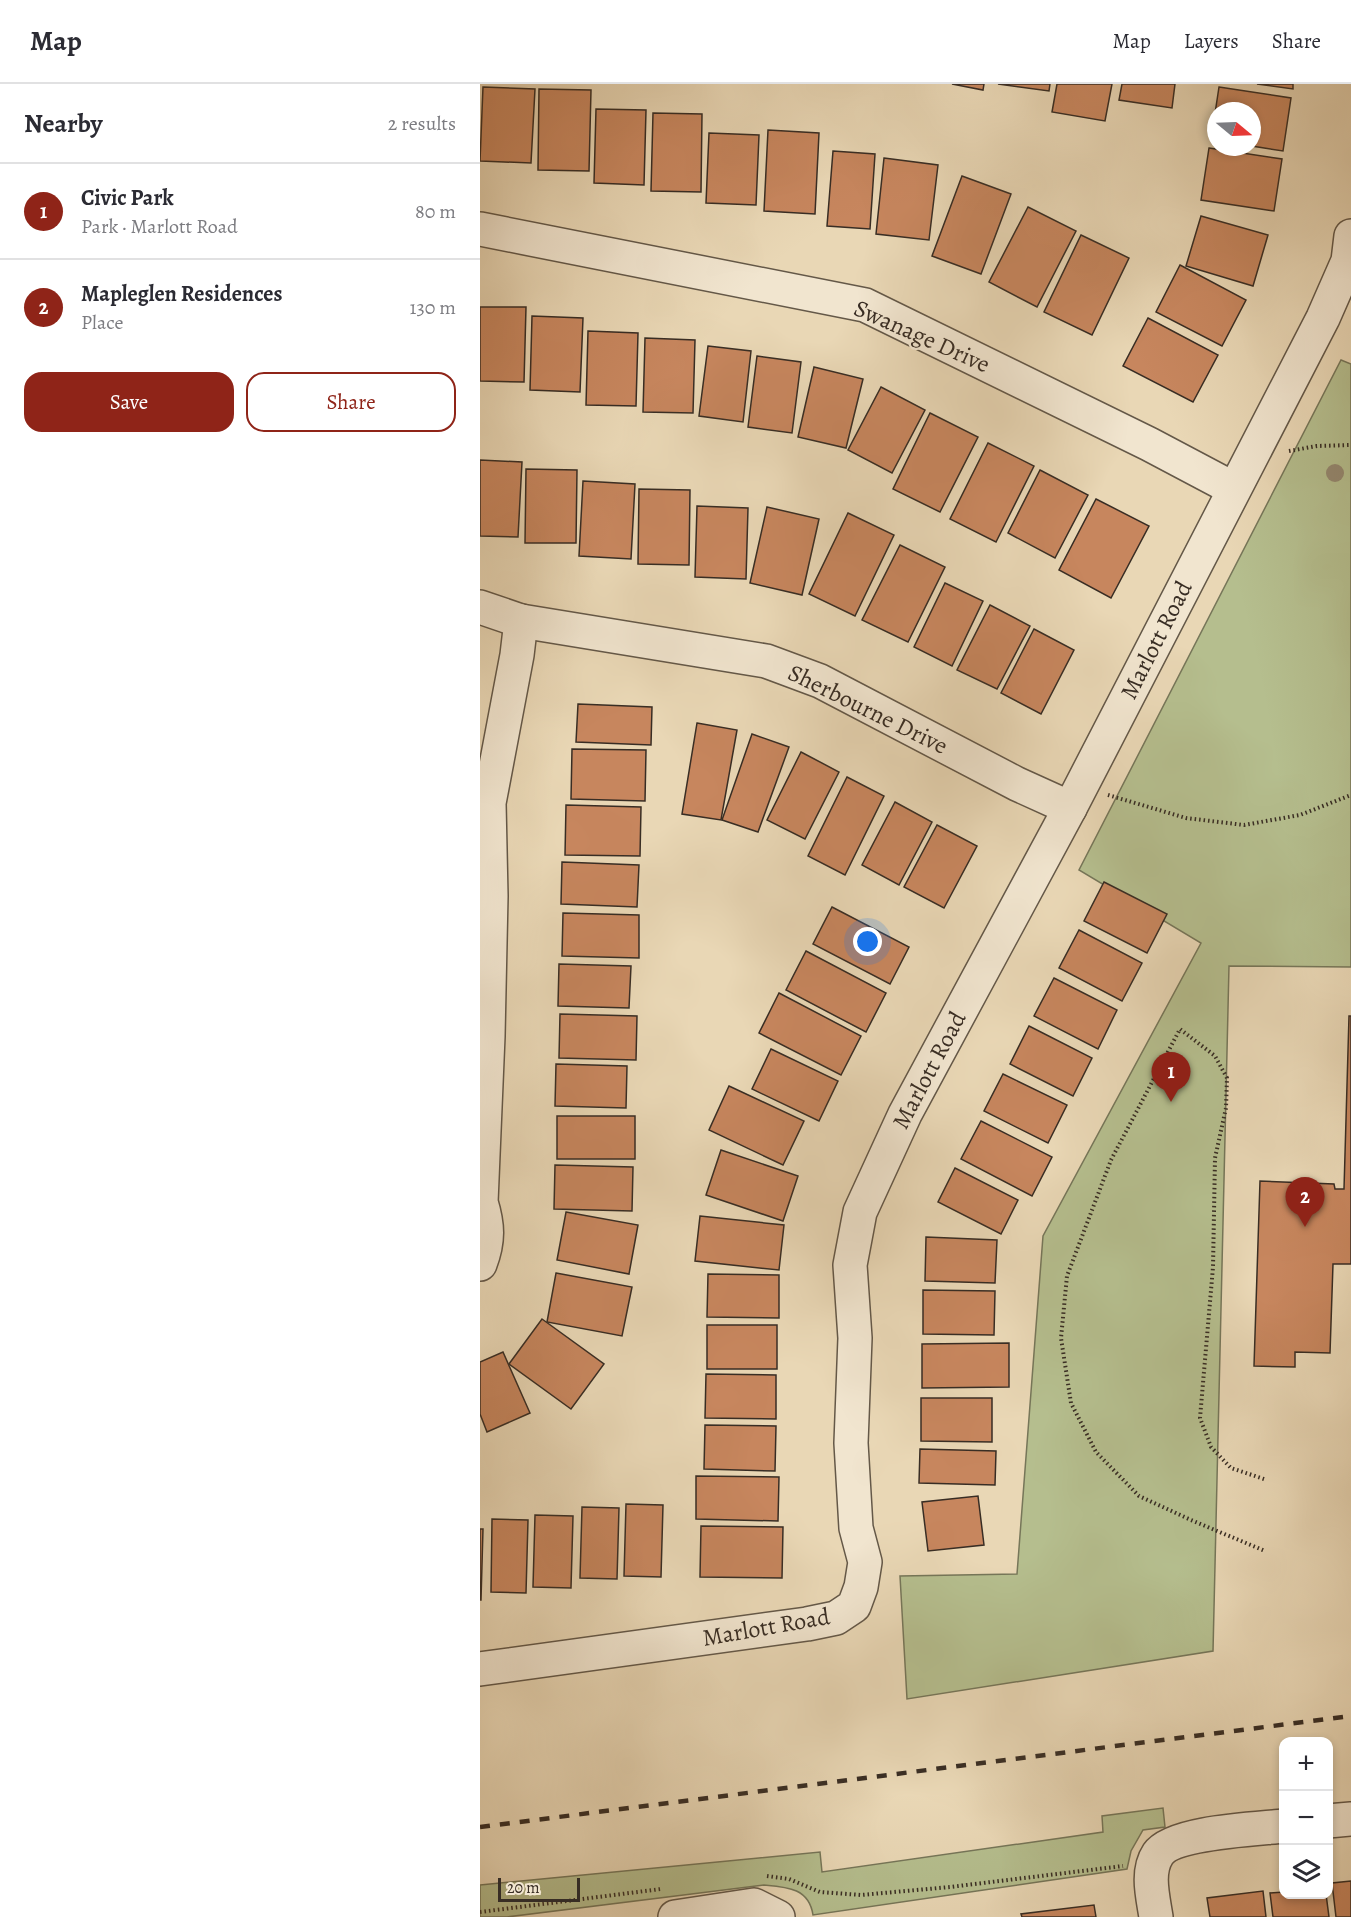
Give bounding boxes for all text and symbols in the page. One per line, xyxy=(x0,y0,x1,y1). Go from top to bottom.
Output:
text: Map xyxy=(30,22,82,60)
text: Map xyxy=(1112,27,1151,55)
text: Layers xyxy=(1184,27,1239,55)
text: Share xyxy=(1272,27,1321,55)
north arrow xyxy=(1207,102,1261,156)
text: Nearby xyxy=(24,106,103,141)
text: 2 results xyxy=(388,110,456,137)
text: Civic Park xyxy=(81,183,174,213)
text: 1 xyxy=(40,198,47,225)
text: 80 m xyxy=(415,198,456,225)
text: Park · Marlott Road xyxy=(81,213,238,240)
text: Mapleglen Residences xyxy=(81,279,282,309)
street label: Swanage Drive xyxy=(849,292,995,380)
text: 2 xyxy=(39,294,48,321)
text: 130 m xyxy=(410,294,456,321)
text: Place xyxy=(81,309,123,336)
button: Save xyxy=(24,372,234,432)
button: Share xyxy=(246,372,456,432)
street label: Marlott Road xyxy=(1112,575,1200,705)
street label: Sherbourne Drive xyxy=(783,656,953,762)
your location xyxy=(853,927,882,956)
street label: Marlott Road xyxy=(885,1006,973,1134)
pin: 1 xyxy=(1152,1052,1190,1102)
pin: 2 xyxy=(1286,1178,1324,1227)
street label: Marlott Road xyxy=(700,1600,832,1654)
map controls xyxy=(1279,1737,1333,1899)
button: + xyxy=(1279,1737,1333,1791)
button: − xyxy=(1279,1791,1333,1845)
button: layers xyxy=(1279,1845,1333,1899)
scale bar xyxy=(498,1875,580,1902)
text: 20 m xyxy=(507,1877,540,1899)

